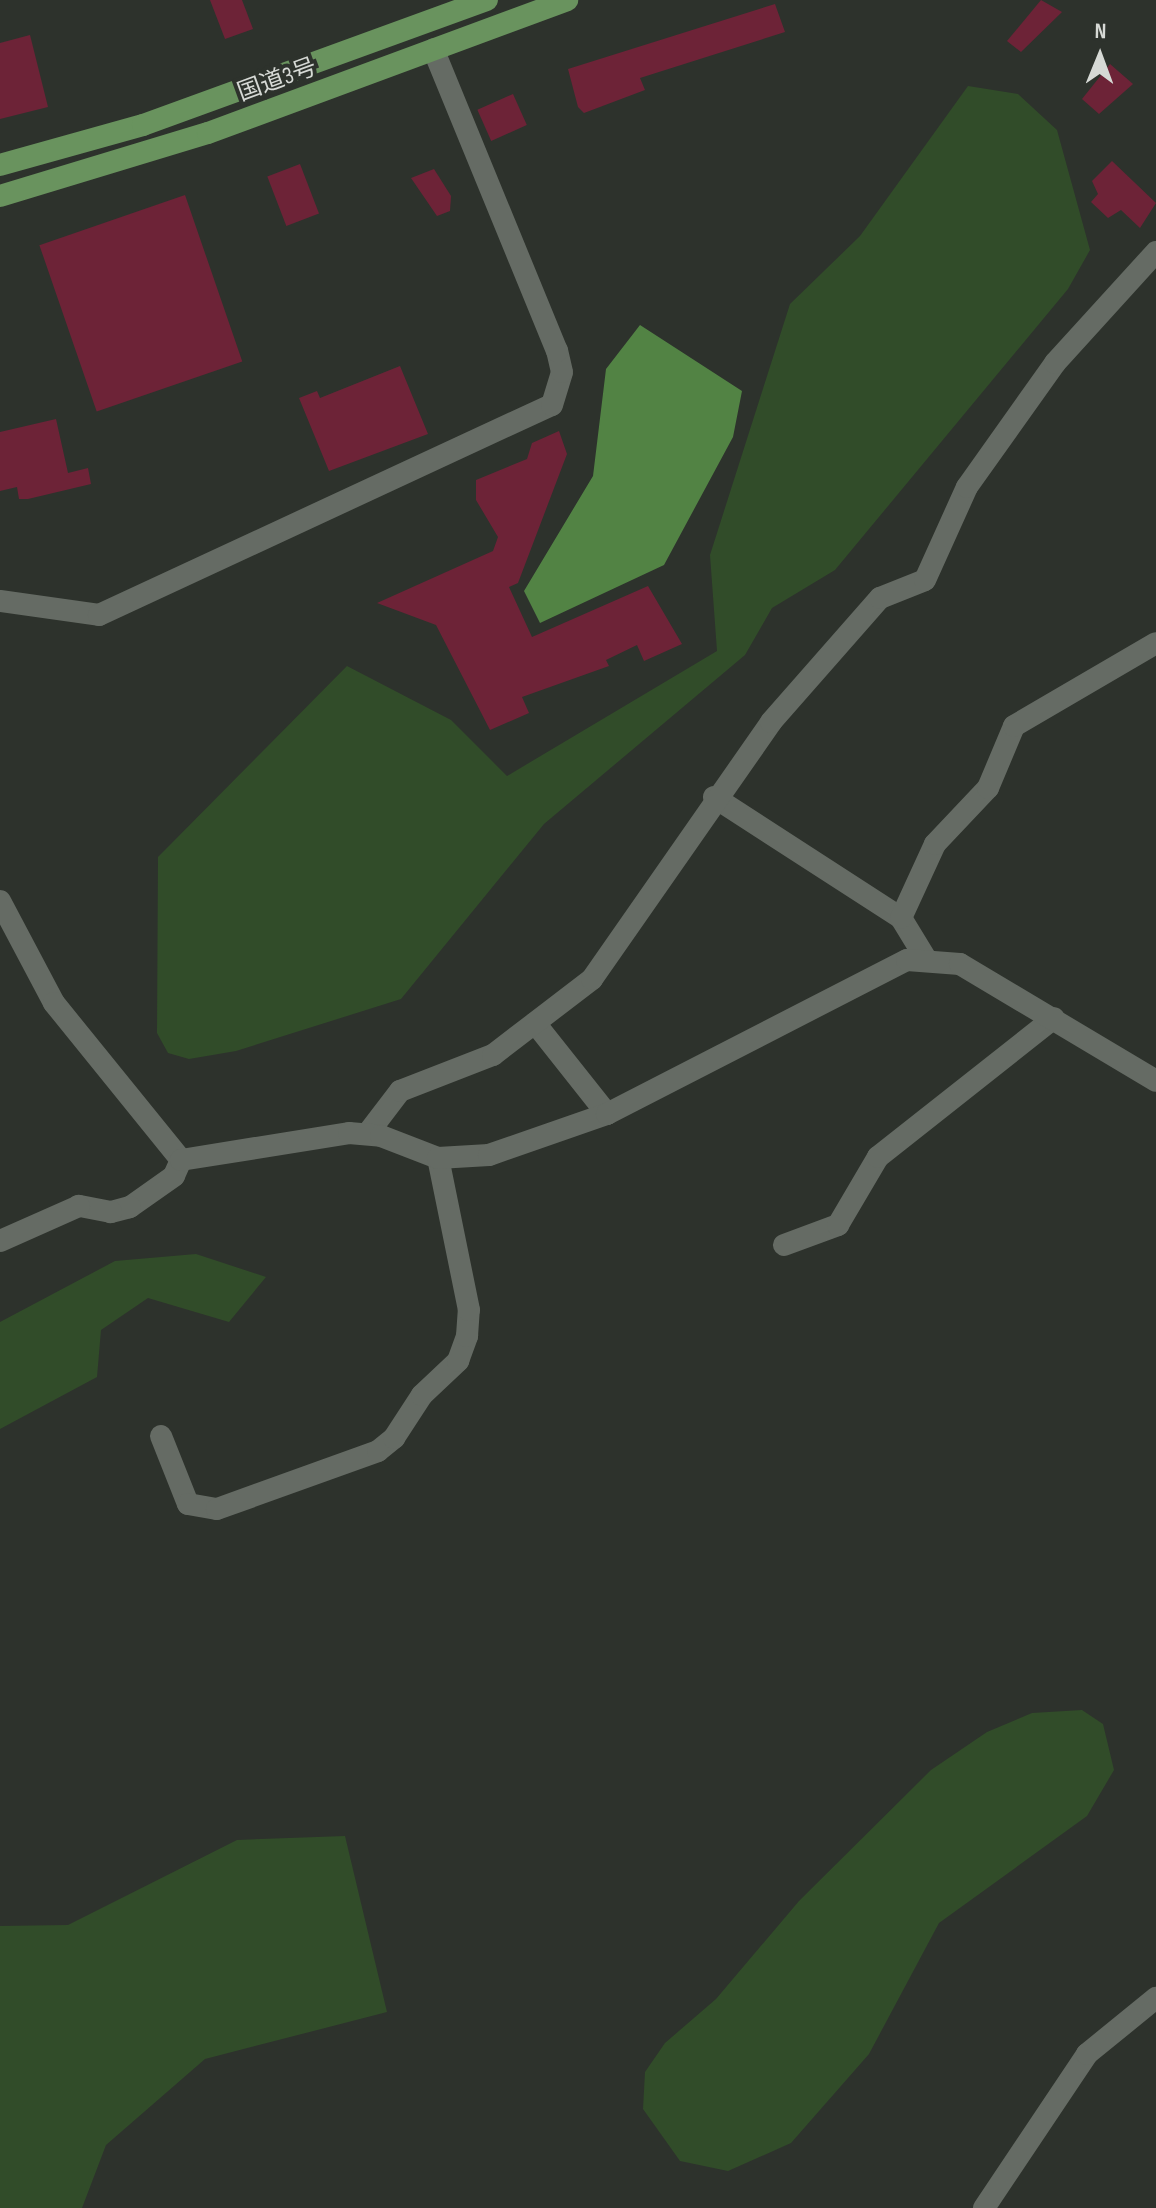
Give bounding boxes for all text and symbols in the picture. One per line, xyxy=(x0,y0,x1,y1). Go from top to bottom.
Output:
north arrow xyxy=(1060,16,1140,96)
text: N xyxy=(1094,18,1107,45)
street label: 国道3号 xyxy=(234,52,320,108)

